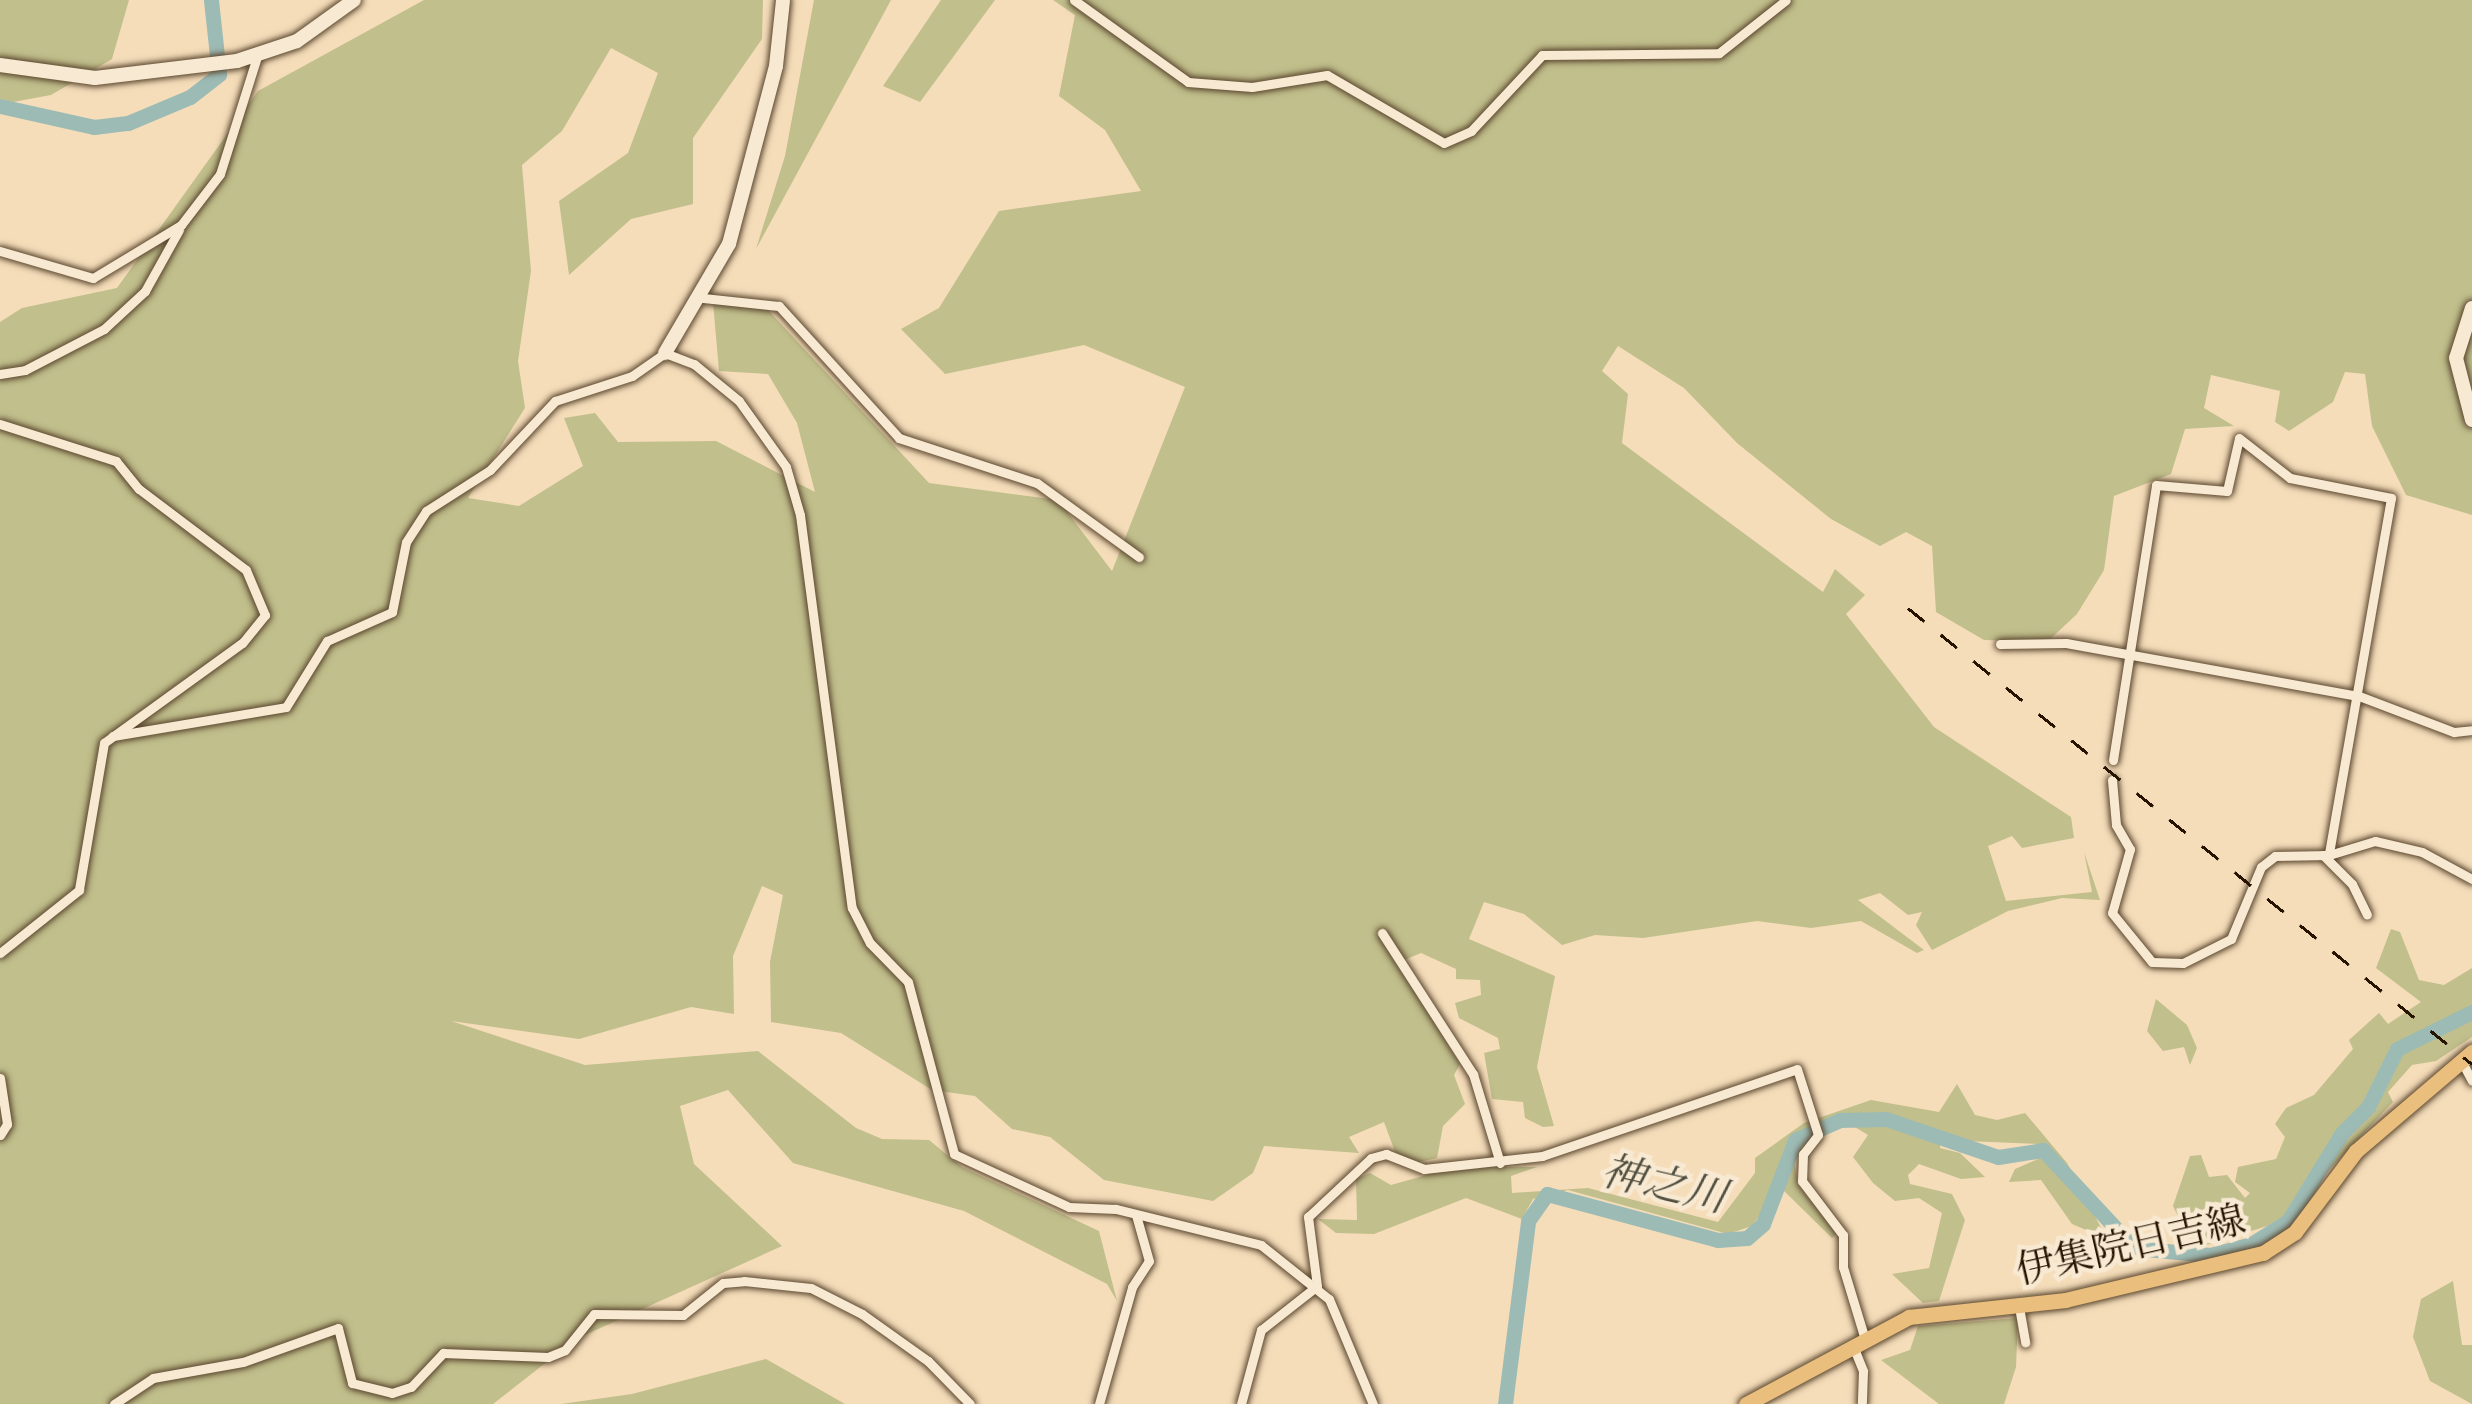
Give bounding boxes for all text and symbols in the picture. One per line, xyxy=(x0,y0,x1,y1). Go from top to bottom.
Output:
water label: 神之川 xyxy=(1597,1146,1731,1224)
street label: 伊集院日吉線 xyxy=(2012,1197,2250,1295)

